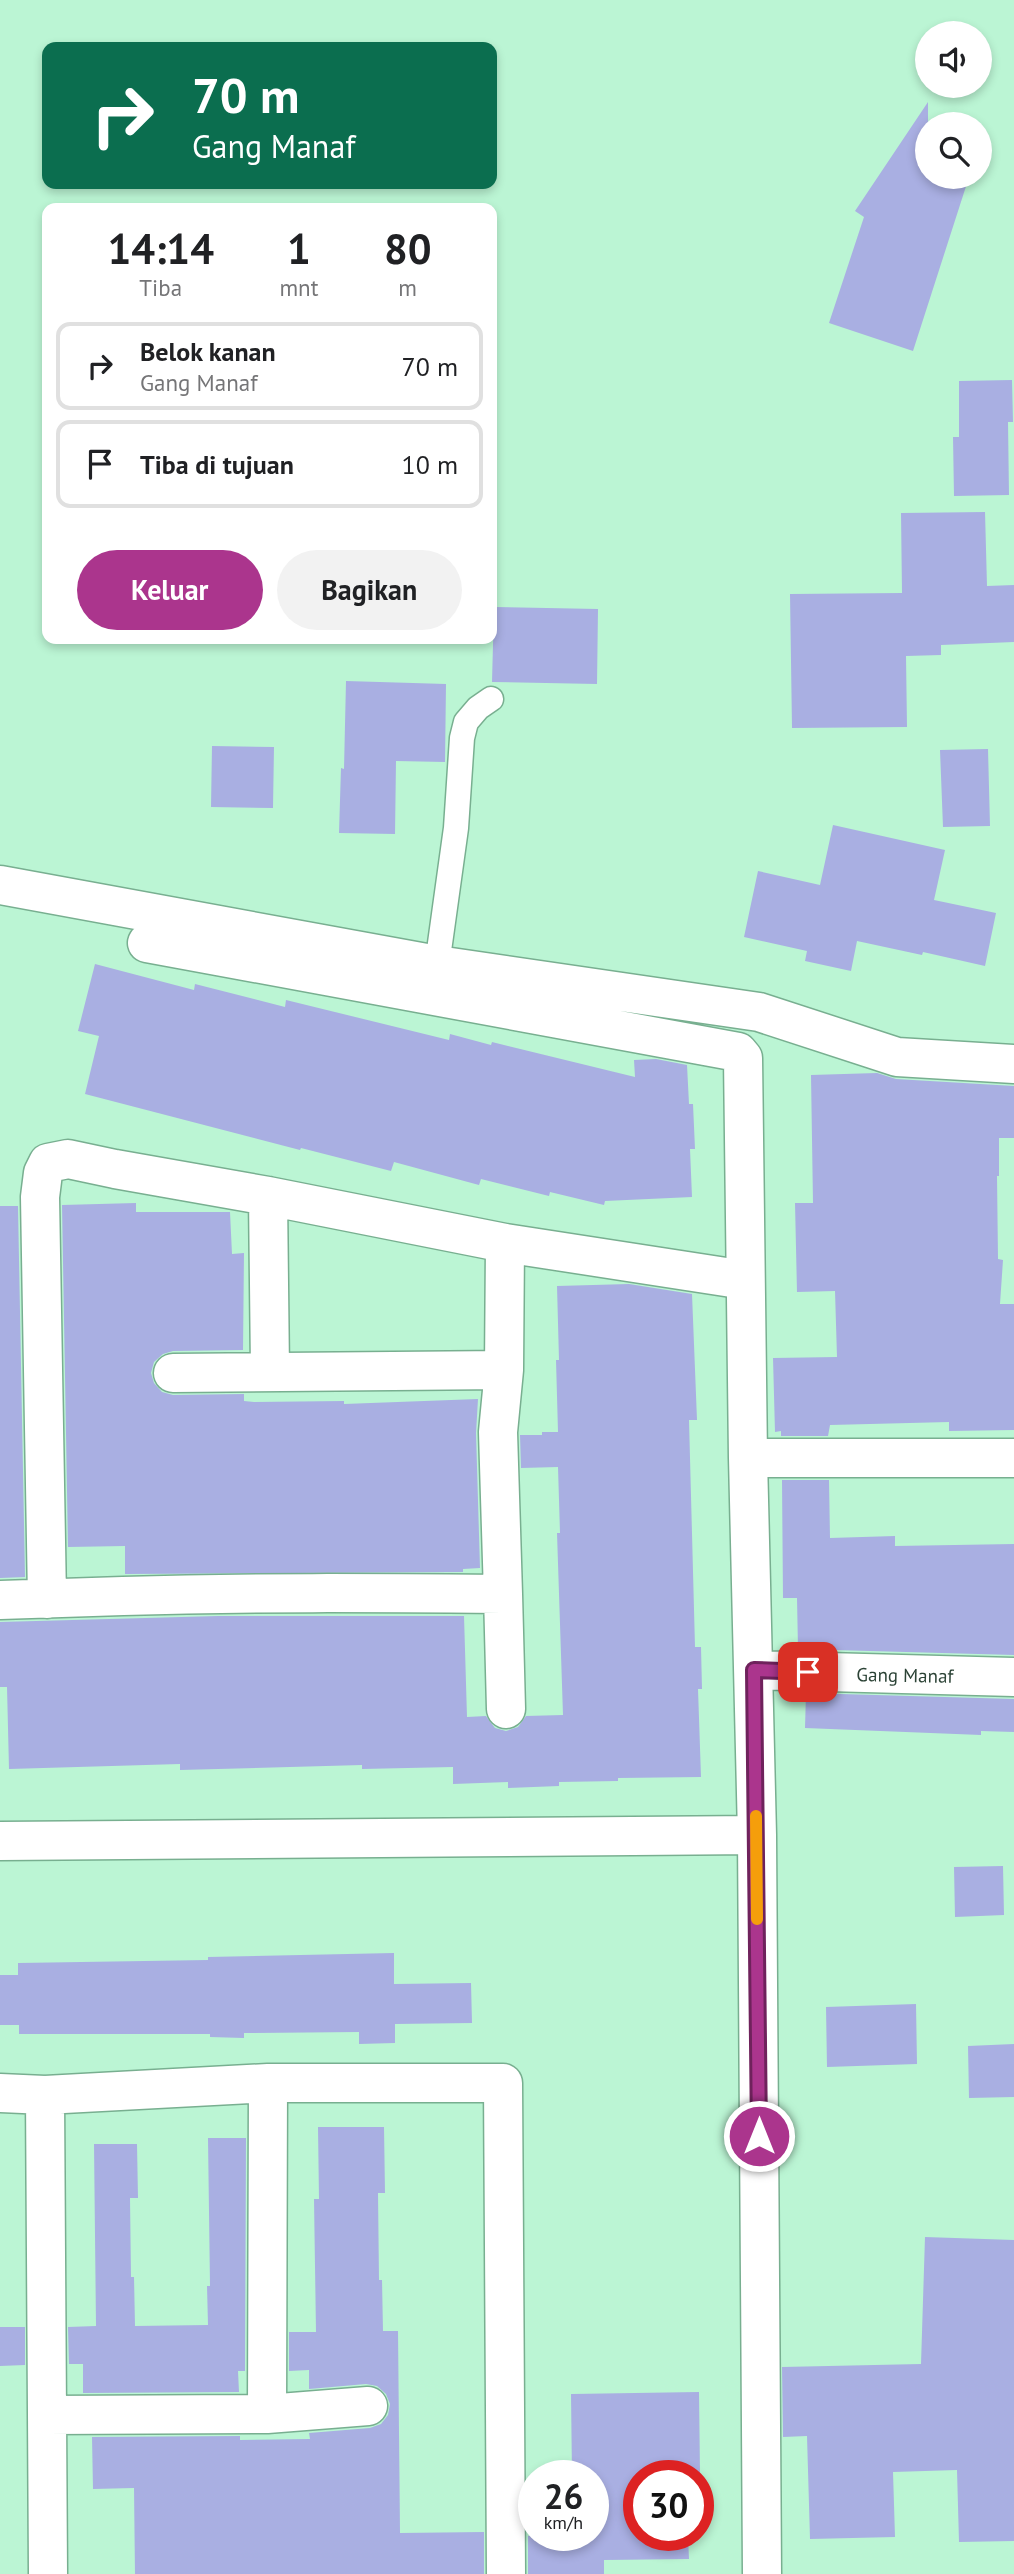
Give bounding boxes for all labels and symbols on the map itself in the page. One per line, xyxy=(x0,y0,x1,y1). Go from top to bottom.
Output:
pin xyxy=(778,1642,838,1702)
street label: Gang Manaf xyxy=(856,1662,955,1688)
position arrow xyxy=(722,2099,796,2173)
speed limit sign: 30 xyxy=(623,2460,714,2551)

